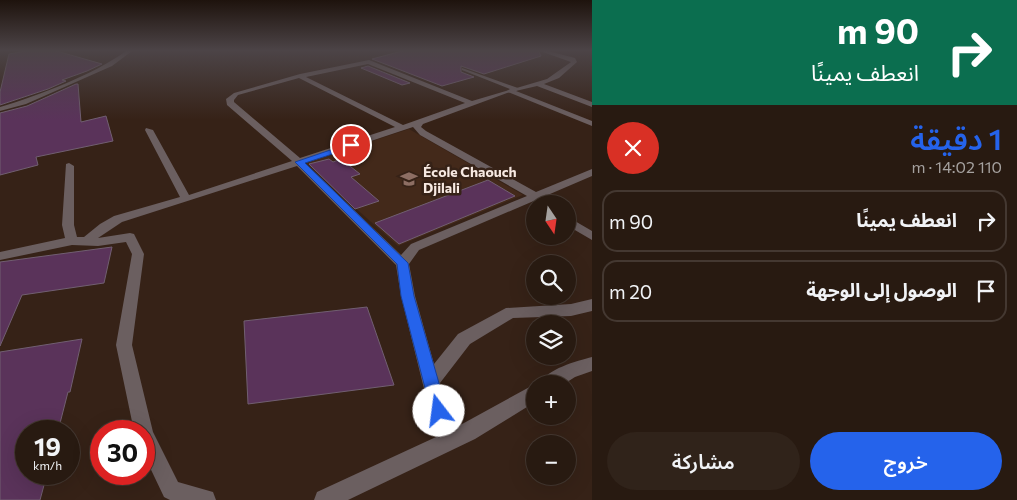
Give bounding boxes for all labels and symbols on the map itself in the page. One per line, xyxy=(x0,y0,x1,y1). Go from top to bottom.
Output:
pin xyxy=(330,124,372,166)
place label: École Chaouch Djilali xyxy=(423,163,517,196)
school or university icon: École Chaouch Djilali xyxy=(399,169,419,189)
north arrow xyxy=(526,195,576,245)
position arrow xyxy=(412,384,464,436)
speed limit sign: 30 xyxy=(90,420,155,485)

